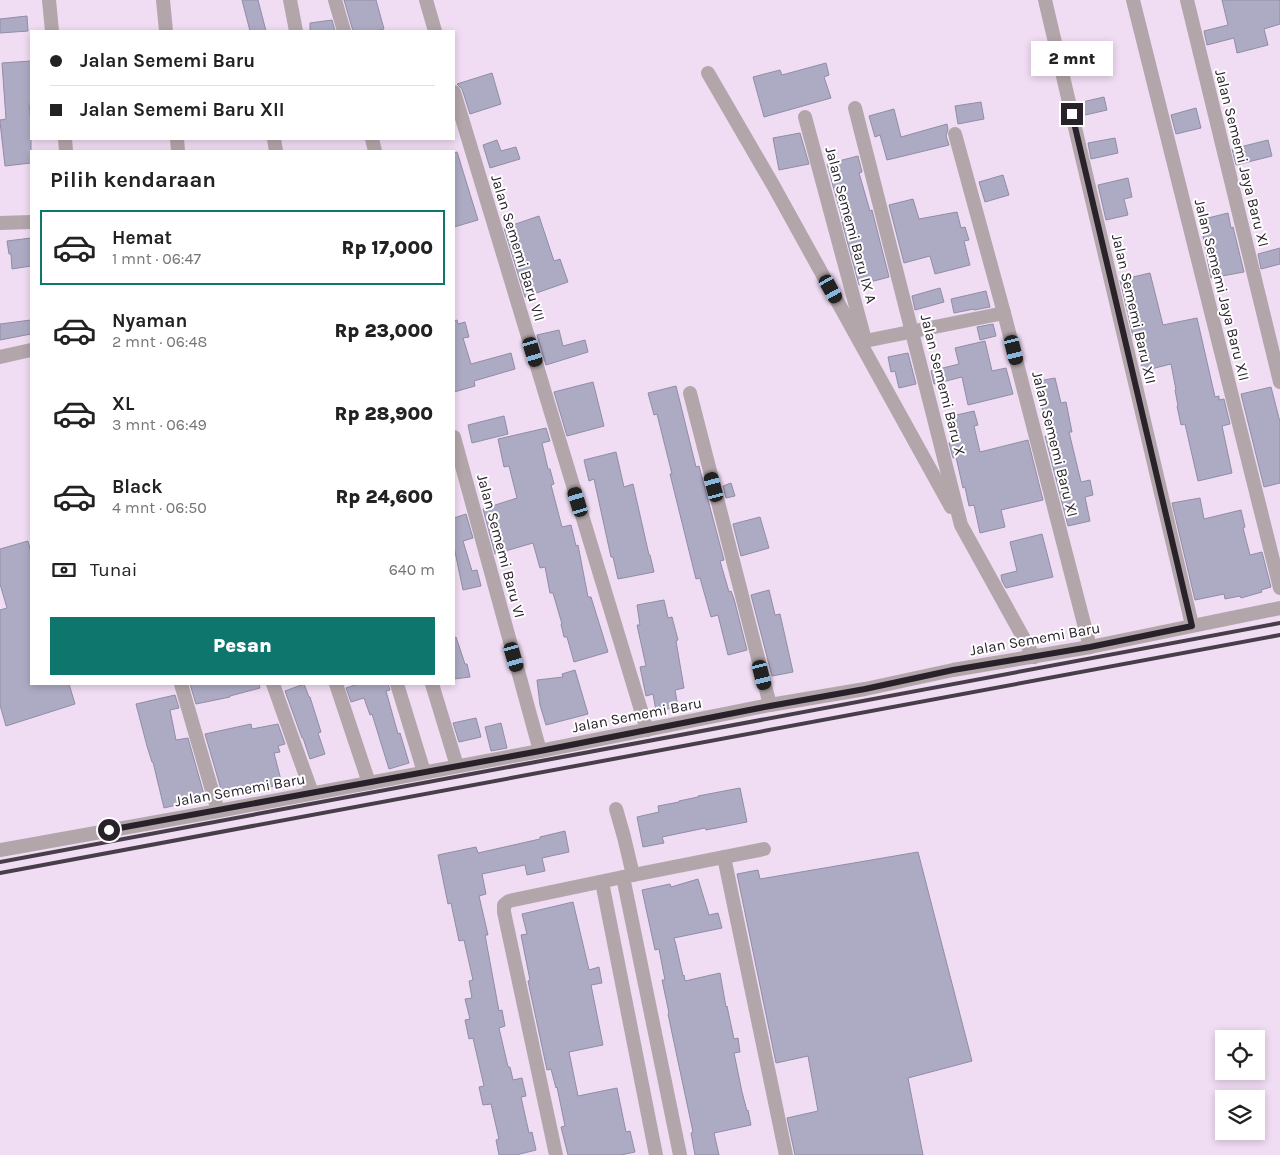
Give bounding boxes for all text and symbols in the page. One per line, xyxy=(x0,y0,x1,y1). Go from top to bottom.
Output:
callout: 2 mnt xyxy=(1031,42,1113,76)
text: 2 mnt xyxy=(1049,49,1095,68)
text: Jalan Sememi Baru xyxy=(80,50,255,72)
street label: Jalan Sememi Jaya Baru XI xyxy=(1211,67,1273,249)
text: Jalan Sememi Baru XII xyxy=(80,99,285,121)
route end xyxy=(1061,103,1083,125)
street label: Jalan Sememi Baru IX A xyxy=(821,145,881,306)
text: Pilih kendaraan xyxy=(50,167,216,193)
street label: Jalan Sememi Baru VII xyxy=(487,172,549,324)
street label: Jalan Sememi Jaya Baru XII xyxy=(1191,197,1253,383)
icon: car xyxy=(52,225,97,270)
text: Hemat xyxy=(112,227,172,249)
street label: Jalan Sememi Baru XII xyxy=(1108,232,1160,386)
text: Rp 17,000 xyxy=(342,237,433,259)
text: 1 mnt · 06:47 xyxy=(112,249,201,268)
car xyxy=(817,272,844,306)
icon: car xyxy=(52,308,97,353)
text: Nyaman xyxy=(112,310,187,332)
street label: Jalan Sememi Baru X xyxy=(917,312,969,458)
text: Rp 23,000 xyxy=(334,320,433,342)
text: 2 mnt · 06:48 xyxy=(112,332,207,351)
car xyxy=(1003,334,1024,366)
car xyxy=(521,335,544,369)
street label: Jalan Sememi Baru XI xyxy=(1028,369,1082,519)
icon: car xyxy=(52,391,97,436)
text: XL xyxy=(112,393,134,415)
text: Rp 28,900 xyxy=(335,403,433,425)
text: 3 mnt · 06:49 xyxy=(112,415,207,434)
car xyxy=(702,471,725,503)
street label: Jalan Sememi Baru VI xyxy=(473,472,529,620)
icon: car xyxy=(52,474,97,519)
text: Black xyxy=(112,476,163,498)
car xyxy=(566,485,589,519)
text: Rp 24,600 xyxy=(335,486,433,508)
text: 4 mnt · 06:50 xyxy=(112,498,207,517)
icon: cash xyxy=(50,556,78,584)
text: Tunai xyxy=(90,559,137,581)
text: 640 m xyxy=(389,560,435,579)
button: Pesan xyxy=(50,617,435,675)
street label: Jalan Sememi Baru xyxy=(968,619,1102,659)
car xyxy=(502,641,525,673)
car xyxy=(751,659,772,691)
street label: Jalan Sememi Baru xyxy=(570,694,704,736)
street label: Jalan Sememi Baru xyxy=(173,770,307,810)
route start xyxy=(98,819,120,841)
map controls xyxy=(1215,1030,1265,1140)
button: locate xyxy=(1215,1030,1265,1080)
button: layers xyxy=(1215,1090,1265,1140)

